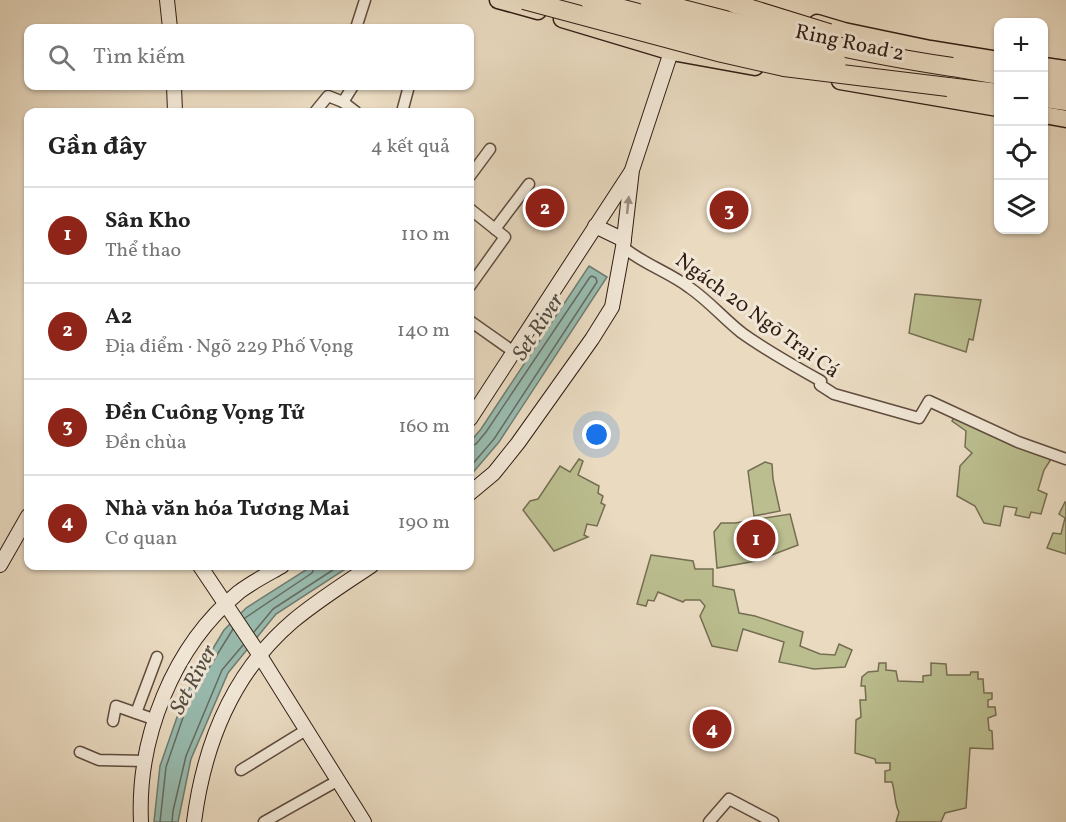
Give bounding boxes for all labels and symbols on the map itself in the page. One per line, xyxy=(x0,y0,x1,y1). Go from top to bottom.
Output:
street label: Ring Road 2 xyxy=(792,18,907,69)
pin: 2 xyxy=(526,186,564,230)
pin: 3 xyxy=(710,188,748,232)
one-way arrow xyxy=(623,195,633,214)
street label: Ngách 20 Ngõ Trại Cá xyxy=(669,247,845,386)
water label: Set River xyxy=(506,287,573,367)
your location xyxy=(582,420,611,449)
pin: 1 xyxy=(736,516,776,562)
water label: Set River xyxy=(163,639,226,720)
pin: 4 xyxy=(692,706,732,752)

